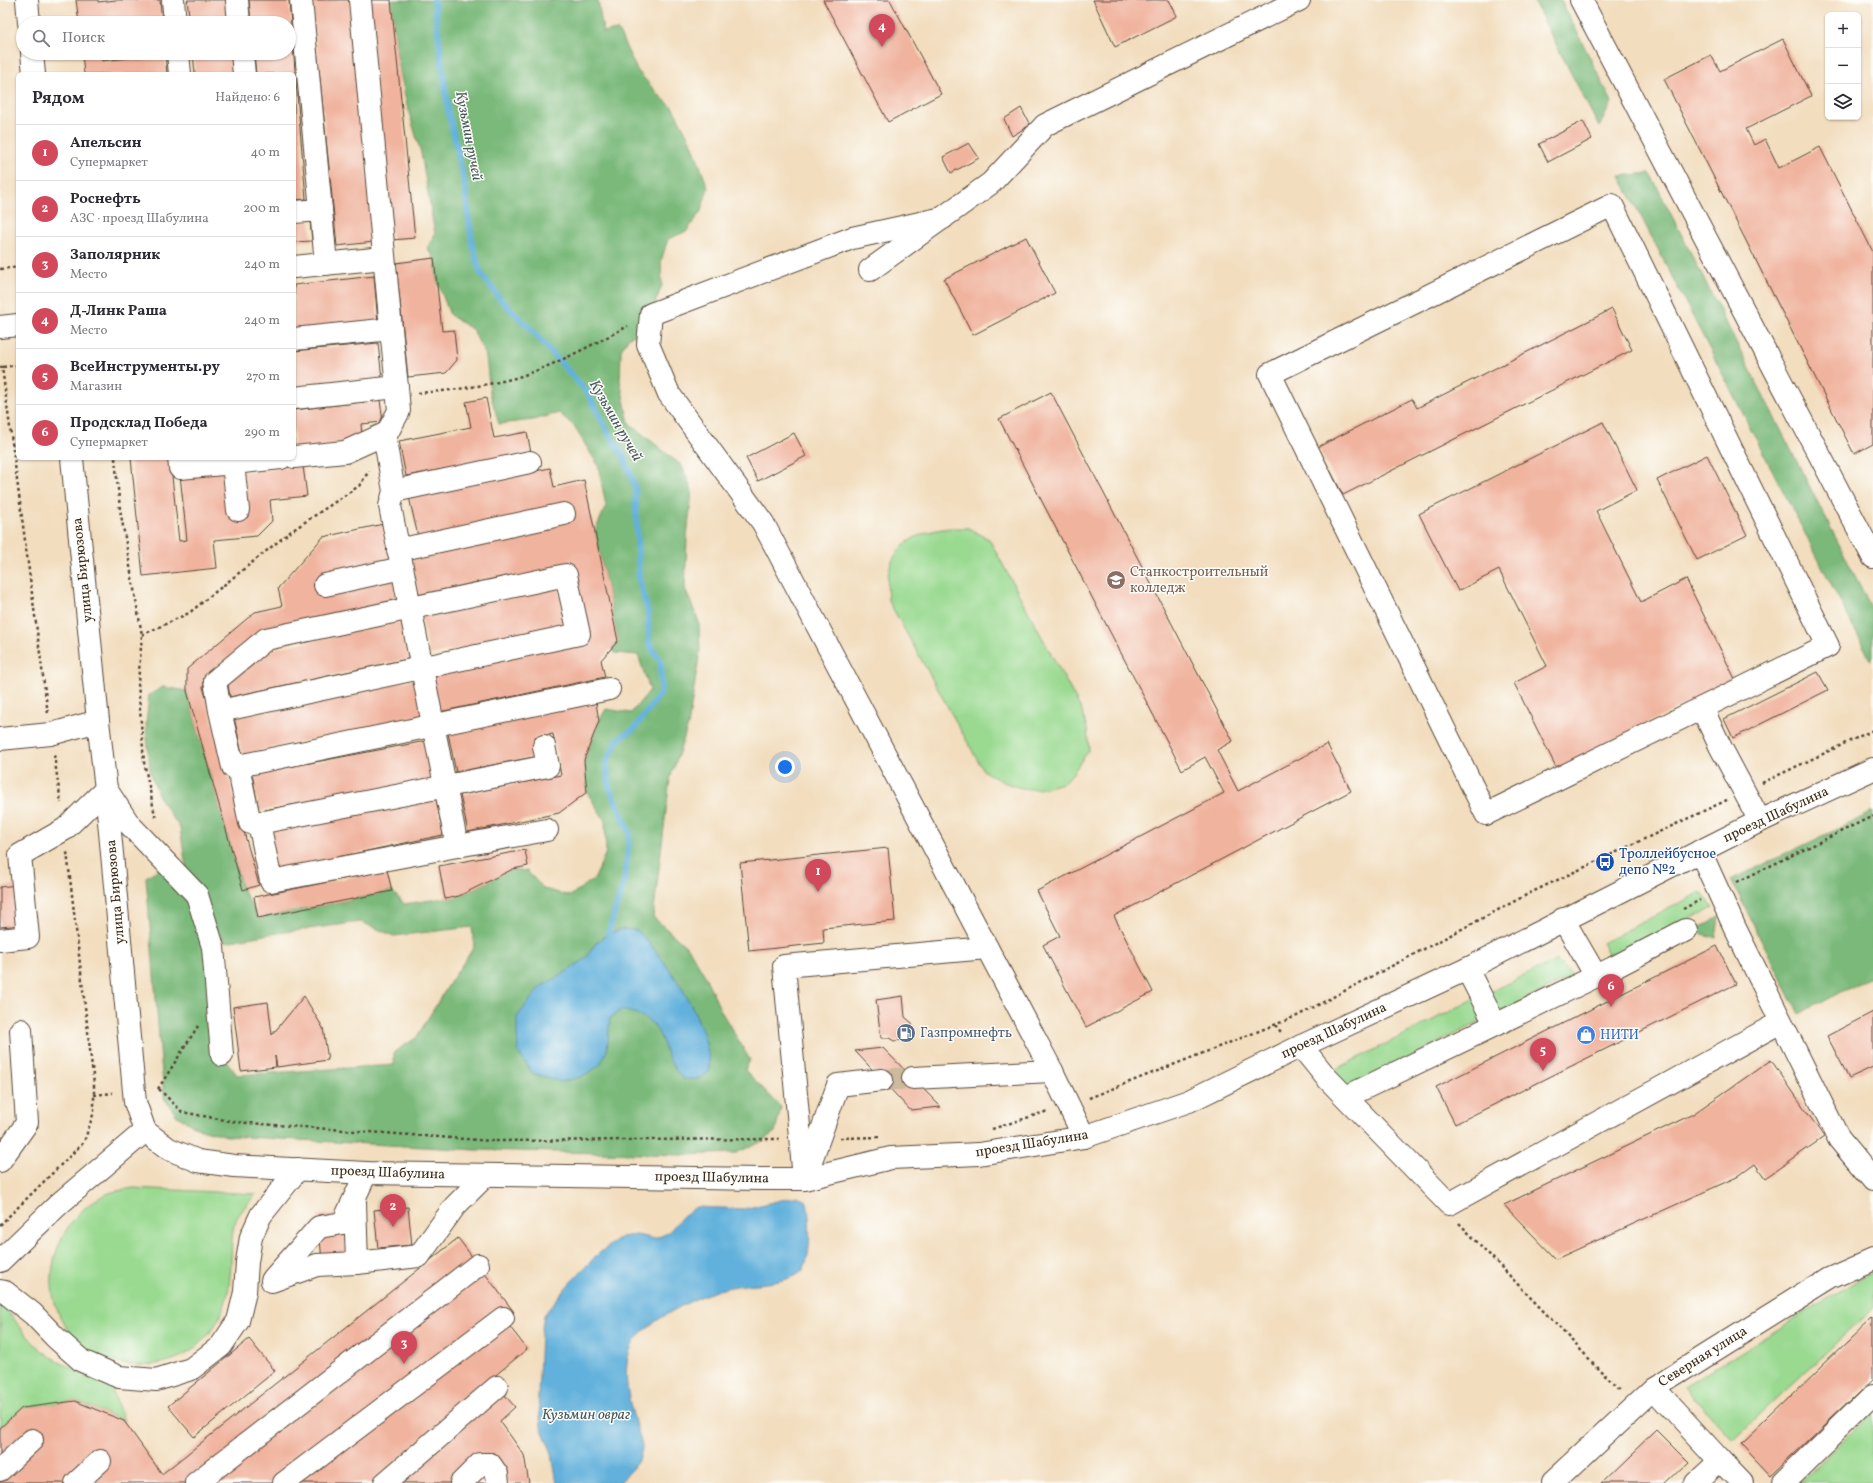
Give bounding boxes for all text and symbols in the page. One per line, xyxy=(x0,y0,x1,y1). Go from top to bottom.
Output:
map controls xyxy=(1825,12,1861,120)
button: + xyxy=(1825,12,1861,48)
pin: 4 xyxy=(869,14,895,47)
search box xyxy=(16,16,296,60)
icon: search xyxy=(30,27,52,49)
text: Поиск xyxy=(62,28,105,49)
button: − xyxy=(1825,48,1861,84)
button: layers xyxy=(1825,84,1861,120)
text: Рядом xyxy=(32,87,85,110)
text: Найдено: 6 xyxy=(215,89,280,107)
water label: Кузьмин ручей xyxy=(449,89,487,183)
text: Апельсин xyxy=(70,133,142,154)
text: 1 xyxy=(42,144,48,162)
text: 40 m xyxy=(251,144,280,162)
text: Супермаркет xyxy=(70,154,148,172)
text: Роснефть xyxy=(70,189,141,210)
text: 2 xyxy=(42,200,48,218)
text: 200 m xyxy=(243,200,280,218)
text: АЗС · проезд Шабулина xyxy=(70,210,209,228)
text: Заполярник xyxy=(70,245,160,266)
text: 3 xyxy=(42,256,48,274)
text: 240 m xyxy=(244,256,280,274)
text: Место xyxy=(70,266,107,284)
text: Д-Линк Раша xyxy=(70,301,167,322)
text: 4 xyxy=(41,312,49,330)
text: 240 m xyxy=(244,312,280,330)
text: Место xyxy=(70,322,107,340)
text: ВсеИнструменты.ру xyxy=(70,357,220,378)
text: 5 xyxy=(42,368,48,386)
text: 270 m xyxy=(246,368,280,386)
water label: Кузьмин ручей xyxy=(583,376,647,466)
text: Магазин xyxy=(70,378,122,396)
text: Продсклад Победа xyxy=(70,413,208,434)
text: 6 xyxy=(41,424,49,442)
text: 290 m xyxy=(244,424,280,442)
text: Супермаркет xyxy=(70,434,148,452)
street label: улица Бирюзова xyxy=(68,517,98,623)
place label: Станкостроительный колледж xyxy=(1130,563,1269,598)
school or university icon: Станкостроительный колледж xyxy=(1105,569,1127,591)
your location xyxy=(775,757,795,777)
street label: проезд Шабулина xyxy=(1720,782,1832,848)
street label: улица Бирюзова xyxy=(102,839,130,945)
place label: Троллейбусное депо №2 xyxy=(1619,845,1716,880)
bus stop icon: Троллейбусное депо №2 xyxy=(1594,851,1616,873)
pin: 1 xyxy=(805,859,831,892)
pin: 6 xyxy=(1598,974,1624,1007)
street label: проезд Шабулина xyxy=(1278,998,1390,1064)
fuel station icon: Газпромнефть xyxy=(895,1022,917,1044)
place label: Газпромнефть xyxy=(920,1024,1012,1043)
shop icon: НИТИ xyxy=(1575,1024,1597,1046)
place label: НИТИ xyxy=(1600,1026,1639,1045)
pin: 5 xyxy=(1530,1038,1556,1071)
street label: проезд Шабулина xyxy=(974,1126,1090,1162)
street label: проезд Шабулина xyxy=(331,1162,445,1184)
street label: проезд Шабулина xyxy=(655,1168,769,1188)
pin: 2 xyxy=(380,1194,406,1227)
street label: Северная улица xyxy=(1655,1322,1751,1392)
pin: 3 xyxy=(391,1331,417,1364)
water label: Кузьмин овраг xyxy=(542,1405,631,1426)

